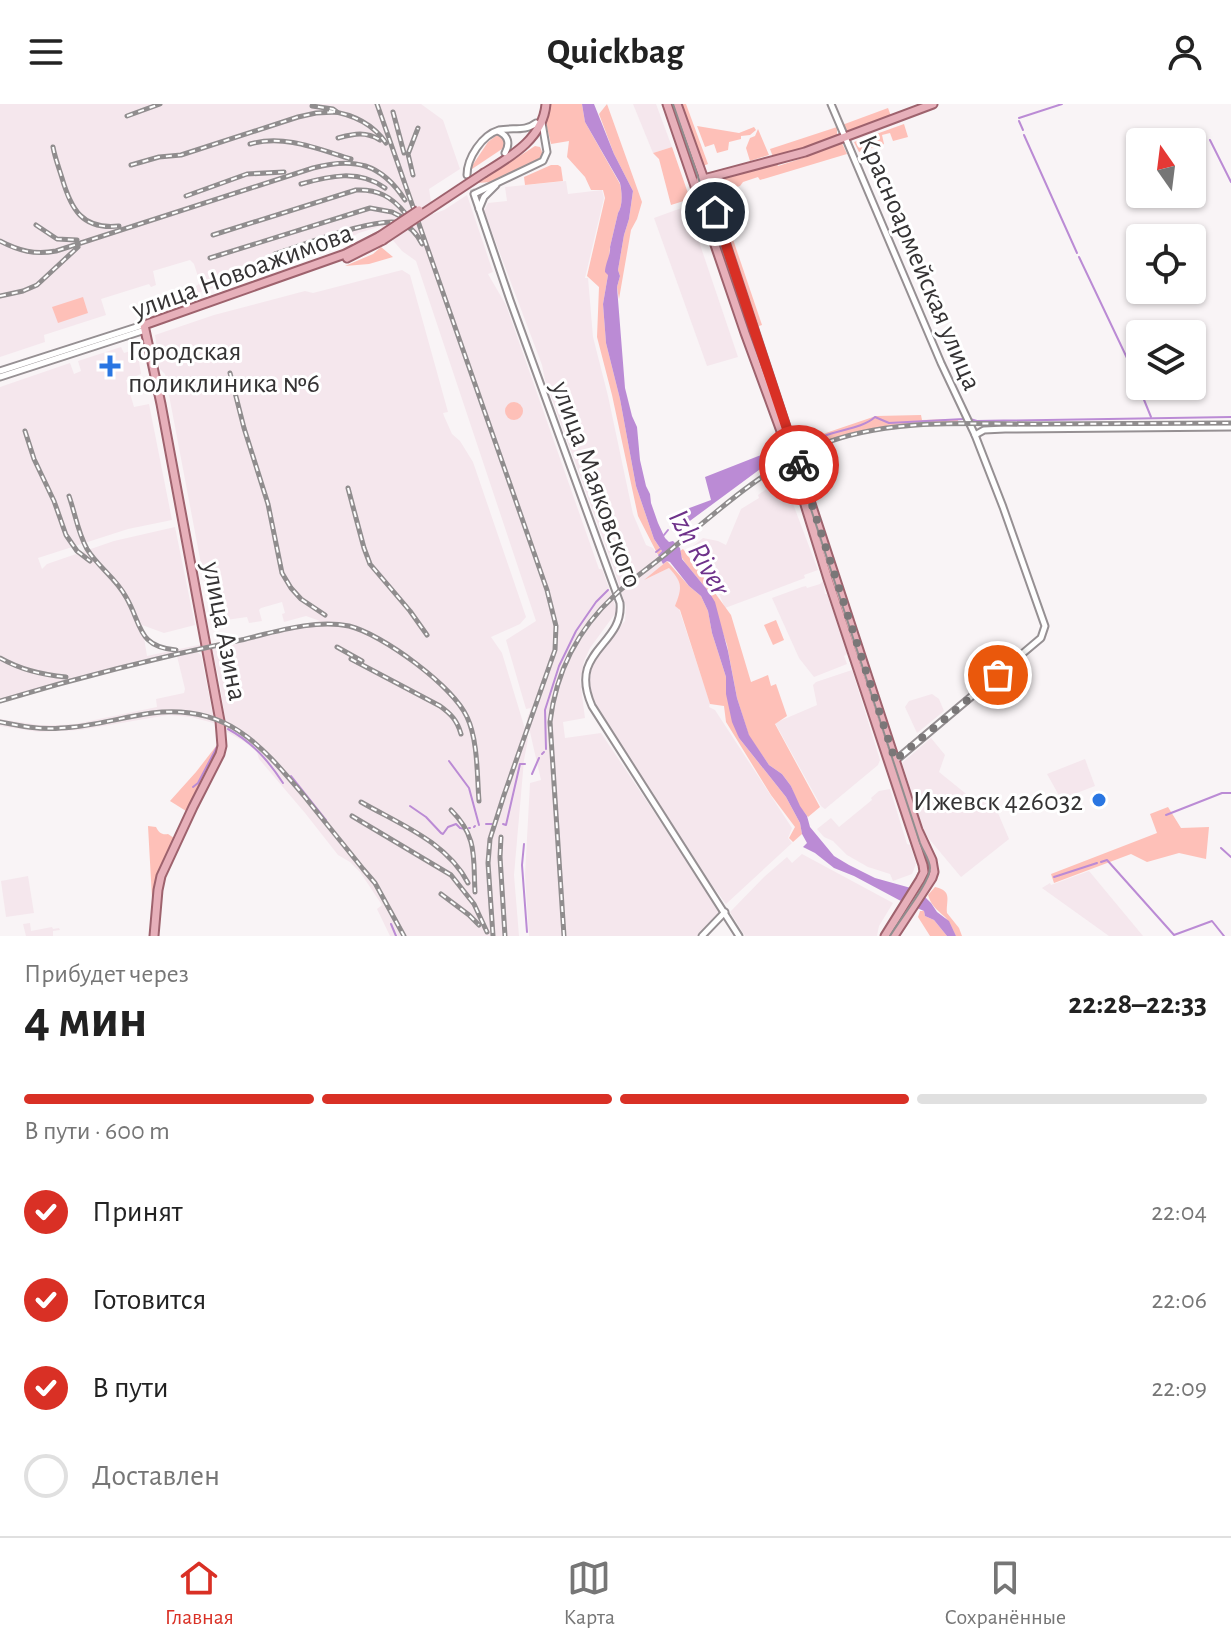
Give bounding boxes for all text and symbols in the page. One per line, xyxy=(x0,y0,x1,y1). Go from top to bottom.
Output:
icon: menu xyxy=(24,30,68,74)
icon: person xyxy=(1163,30,1207,74)
text: Quickbag xyxy=(547,34,684,70)
north arrow xyxy=(1126,128,1206,208)
map controls xyxy=(1126,128,1206,400)
street label: Красноармейская улица xyxy=(853,131,986,395)
pin xyxy=(681,178,749,246)
icon: home xyxy=(693,190,737,234)
street label: улица Новоажимова xyxy=(128,219,357,325)
button: locate xyxy=(1126,224,1206,304)
button: layers xyxy=(1126,320,1206,400)
place label: Городская поликлиника №6 xyxy=(128,338,320,398)
marker: Городская поликлиника №6 xyxy=(99,355,121,377)
street label: улица Маяковского xyxy=(545,377,646,592)
courier xyxy=(759,425,839,505)
icon: bike xyxy=(777,443,821,487)
water label: Izh River xyxy=(663,504,736,602)
street label: улица Азина xyxy=(197,559,251,703)
pin xyxy=(964,641,1032,709)
icon: bag xyxy=(976,653,1020,697)
place label: Ижевск 426032 xyxy=(913,788,1083,816)
marker: Ижевск 426032 xyxy=(1090,791,1108,809)
text: Прибудет через xyxy=(24,961,189,987)
text: 22:28–22:33 xyxy=(1068,989,1207,1019)
text: 4 мин xyxy=(24,994,147,1046)
text: В пути · 600 m xyxy=(24,1118,170,1144)
icon: check xyxy=(24,1190,68,1234)
text: Принят xyxy=(92,1197,183,1227)
text: 22:04 xyxy=(1151,1199,1207,1225)
icon: check xyxy=(24,1278,68,1322)
text: Готовится xyxy=(92,1285,206,1315)
text: 22:06 xyxy=(1151,1287,1207,1313)
icon: check xyxy=(24,1366,68,1410)
text: В пути xyxy=(92,1373,169,1403)
text: 22:09 xyxy=(1151,1375,1207,1401)
text: Доставлен xyxy=(92,1461,220,1491)
tab: Главная xyxy=(165,1556,234,1630)
tab: Карта xyxy=(563,1556,615,1630)
tab: Сохранённые xyxy=(945,1556,1066,1630)

